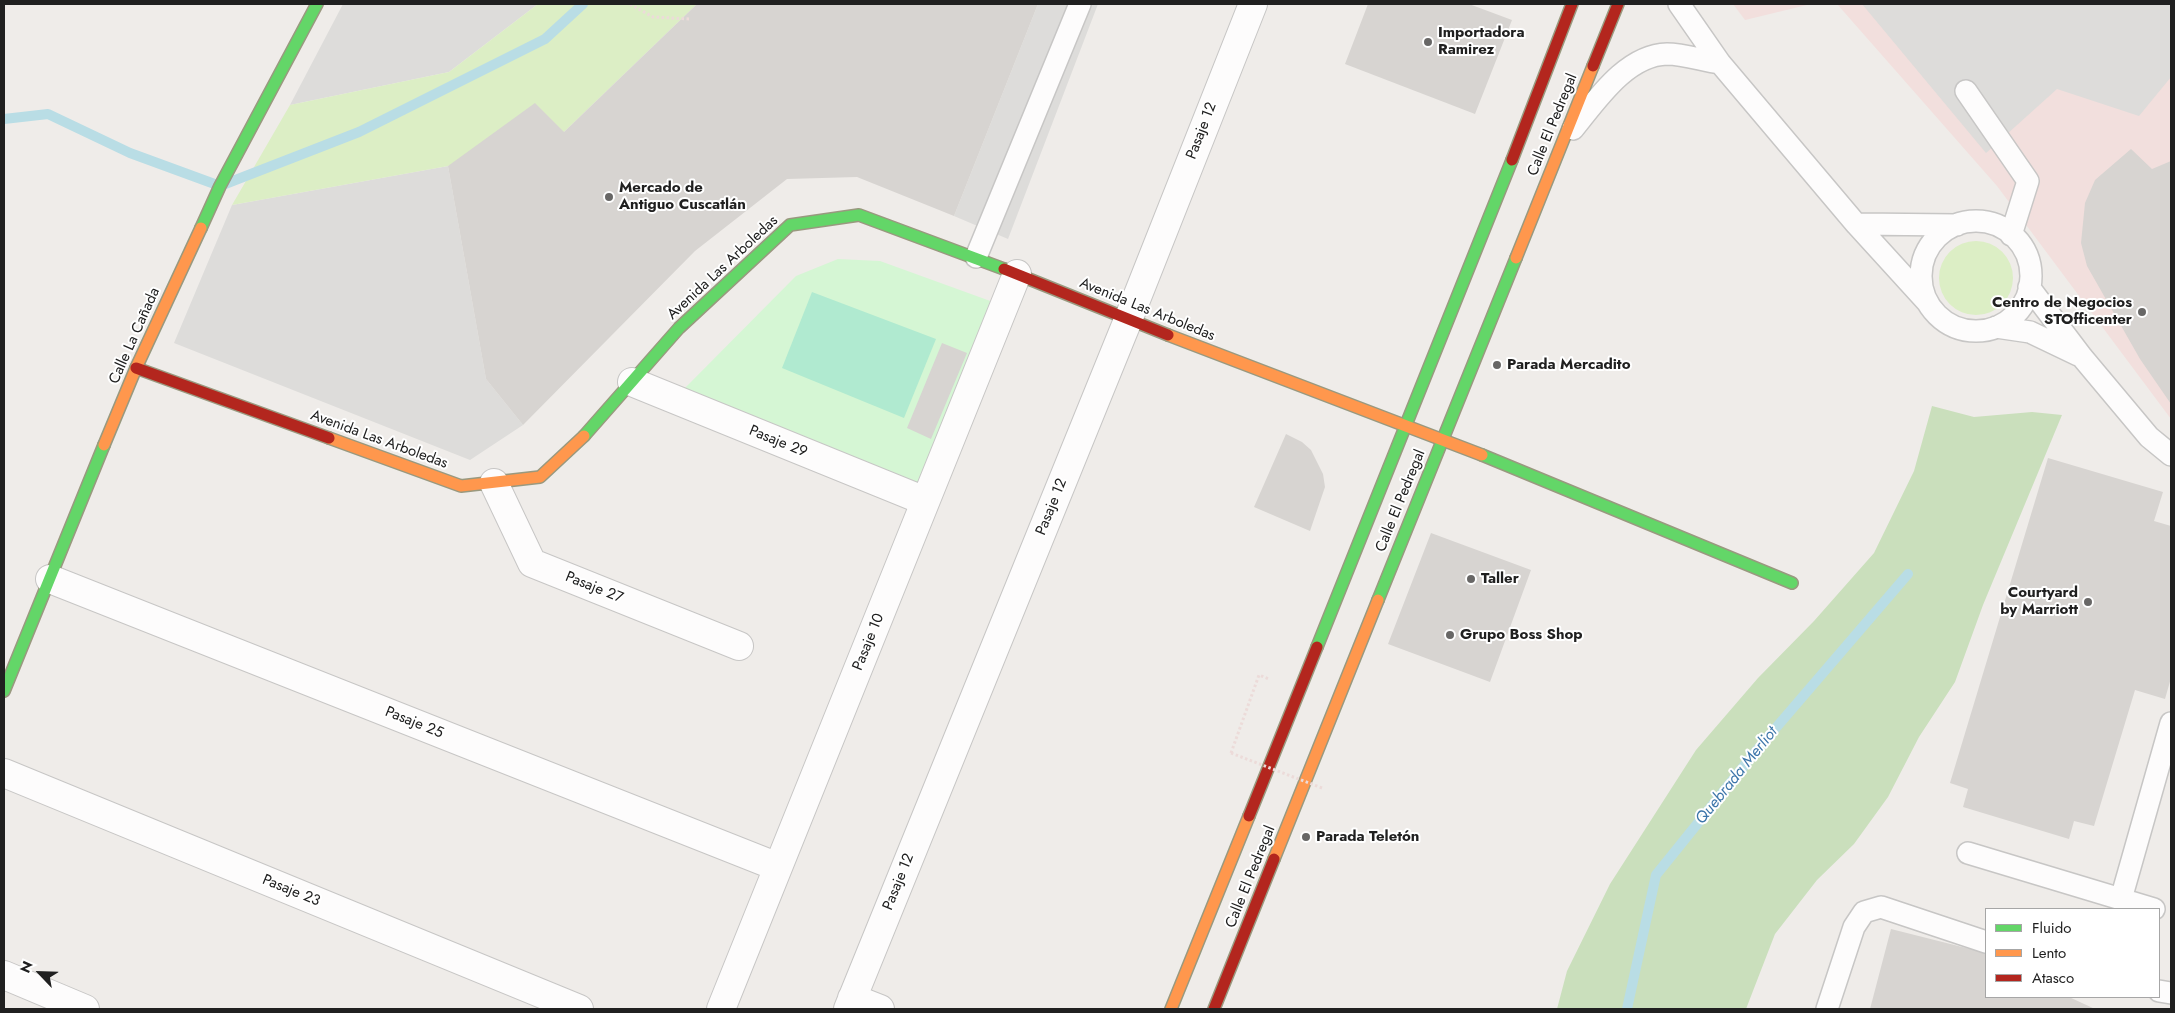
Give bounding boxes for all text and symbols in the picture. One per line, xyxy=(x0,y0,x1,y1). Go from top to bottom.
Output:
place label: Importadora Ramirez xyxy=(1438,24,1525,59)
marker: Importadora Ramirez xyxy=(1422,36,1434,48)
street label: Calle El Pedregal xyxy=(1524,71,1582,179)
street label: Pasaje 12 xyxy=(1183,100,1221,162)
place label: Mercado de Antiguo Cuscatlán xyxy=(619,179,746,214)
marker: Mercado de Antiguo Cuscatlán xyxy=(603,191,615,203)
street label: Avenida Las Arboledas xyxy=(664,212,782,324)
street label: Avenida Las Arboledas xyxy=(1077,275,1217,345)
street label: Calle La Cañada xyxy=(106,285,164,387)
place label: Centro de Negocios STOfficenter xyxy=(1992,294,2132,329)
marker: Centro de Negocios STOfficenter xyxy=(2136,306,2148,318)
place label: Parada Mercadito xyxy=(1507,356,1630,374)
marker: Parada Mercadito xyxy=(1491,359,1503,371)
street label: Avenida Las Arboledas xyxy=(308,407,450,473)
street label: Pasaje 29 xyxy=(746,422,810,462)
street label: Calle El Pedregal xyxy=(1372,447,1430,555)
street label: Pasaje 12 xyxy=(1033,476,1071,538)
street label: Pasaje 27 xyxy=(563,568,625,608)
place label: Taller xyxy=(1481,570,1519,588)
marker: Taller xyxy=(1465,573,1477,585)
place label: Courtyard by Marriott xyxy=(2000,584,2078,619)
marker: Courtyard by Marriott xyxy=(2082,596,2094,608)
street label: Pasaje 10 xyxy=(849,611,889,673)
place label: Grupo Boss Shop xyxy=(1460,626,1583,644)
marker: Grupo Boss Shop xyxy=(1444,629,1456,641)
street label: Pasaje 25 xyxy=(382,703,446,743)
water label: Quebrada Merliot xyxy=(1692,723,1782,829)
street label: Calle El Pedregal xyxy=(1222,823,1280,931)
place label: Parada Teletón xyxy=(1316,828,1419,846)
marker: Parada Teletón xyxy=(1300,831,1312,843)
street label: Pasaje 12 xyxy=(880,851,918,913)
street label: Pasaje 23 xyxy=(259,871,323,911)
legend xyxy=(1985,908,2160,998)
text: Fluido xyxy=(2032,917,2071,939)
text: Lento xyxy=(2032,942,2066,964)
north arrow xyxy=(15,948,65,998)
text: N xyxy=(15,958,38,976)
text: Atasco xyxy=(2032,967,2074,989)

